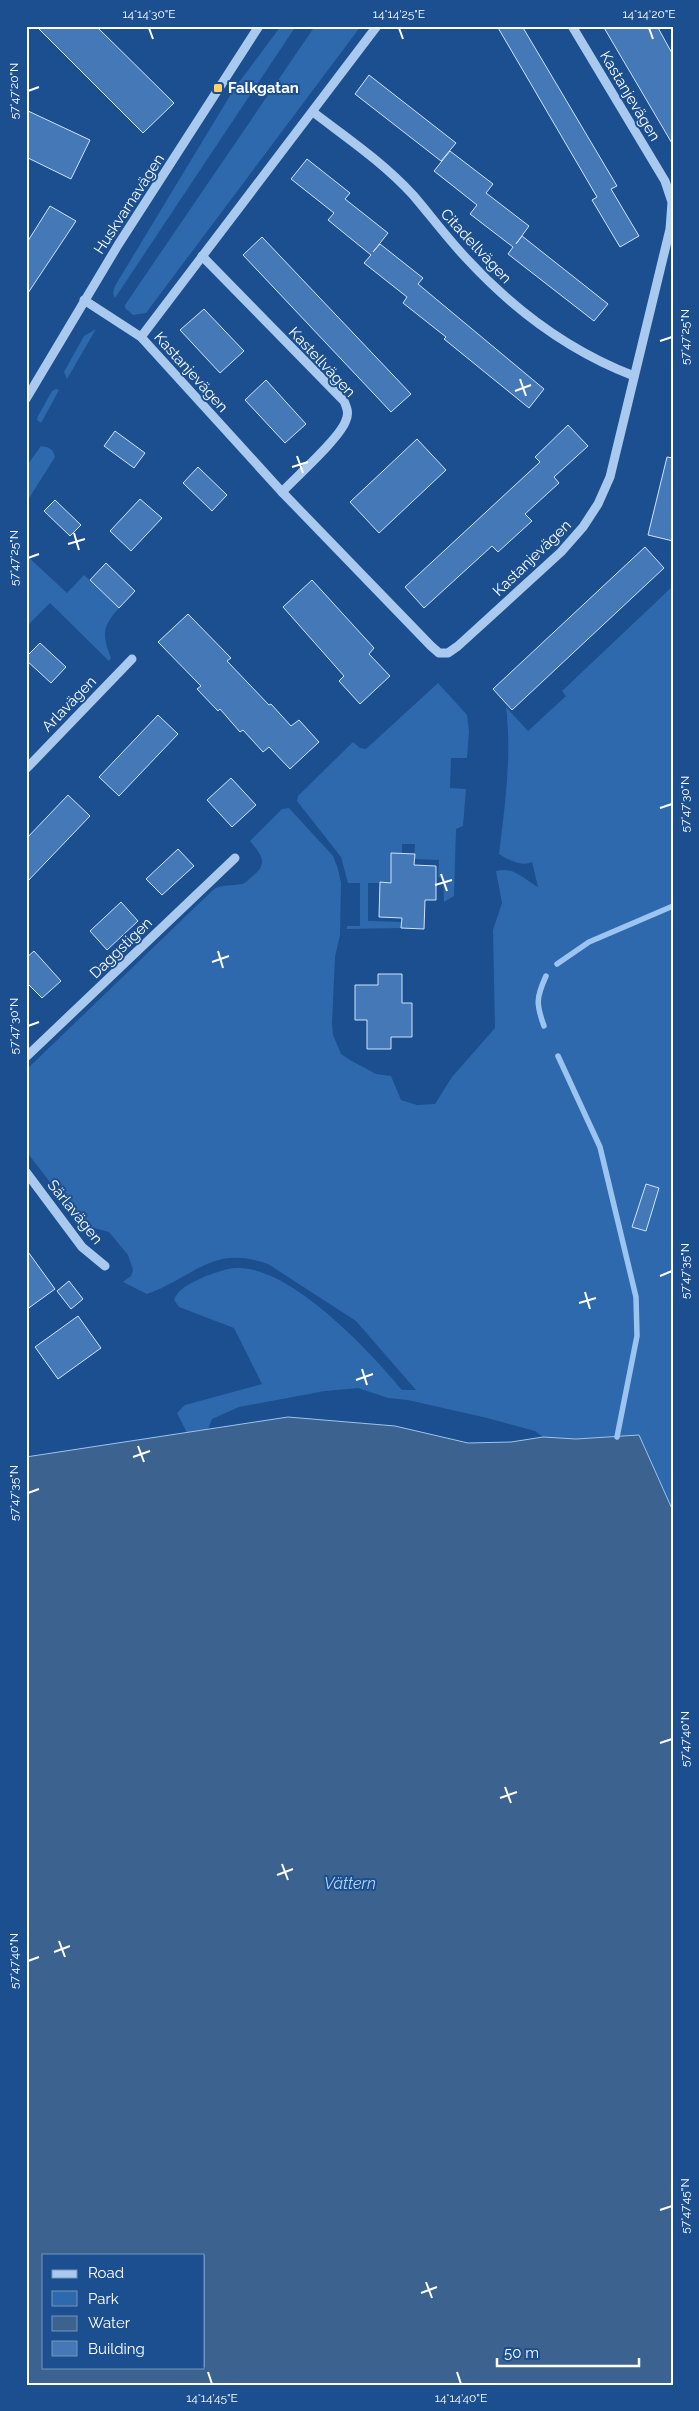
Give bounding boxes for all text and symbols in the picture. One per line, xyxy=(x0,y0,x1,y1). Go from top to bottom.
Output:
text: 14°14'30"E xyxy=(122,7,176,21)
text: 14°14'25"E xyxy=(373,7,425,21)
text: 14°14'20"E xyxy=(622,7,676,21)
street label: Kastanjevägen xyxy=(596,48,664,144)
text: 57°47'20"N xyxy=(7,63,21,119)
place label: Falkgatan xyxy=(228,79,299,97)
marker: Falkgatan xyxy=(212,82,224,94)
street label: Huskvarnavägen xyxy=(90,151,168,257)
street label: Citadellvägen xyxy=(437,205,515,287)
text: 57°47'25"N xyxy=(678,309,692,365)
street label: Kastellvägen xyxy=(285,323,359,401)
street label: Kastanjevägen xyxy=(150,328,232,416)
street label: Kastanjevägen xyxy=(489,516,575,600)
text: 57°47'25"N xyxy=(7,530,21,586)
street label: Arlavägen xyxy=(38,672,100,736)
text: 57°47'30"N xyxy=(678,776,692,832)
street label: Daggstigen xyxy=(86,914,156,982)
text: 57°47'30"N xyxy=(7,998,21,1054)
street label: Särlavägen xyxy=(44,1176,106,1248)
text: 57°47'35"N xyxy=(678,1243,692,1299)
text: 57°47'35"N xyxy=(7,1465,21,1521)
text: 57°47'40"N xyxy=(678,1711,692,1767)
water label: Vättern xyxy=(324,1874,376,1893)
text: 57°47'40"N xyxy=(7,1933,21,1989)
text: 57°47'45"N xyxy=(678,2178,692,2234)
legend xyxy=(42,2254,205,2368)
text: Road xyxy=(88,2264,124,2282)
text: Park xyxy=(88,2290,119,2308)
text: Water xyxy=(88,2314,131,2332)
scale bar xyxy=(497,2336,639,2368)
text: Building xyxy=(88,2340,145,2358)
text: 50 m xyxy=(504,2344,539,2362)
text: 14°14'45"E xyxy=(186,2391,238,2405)
text: 14°14'40"E xyxy=(435,2391,487,2405)

